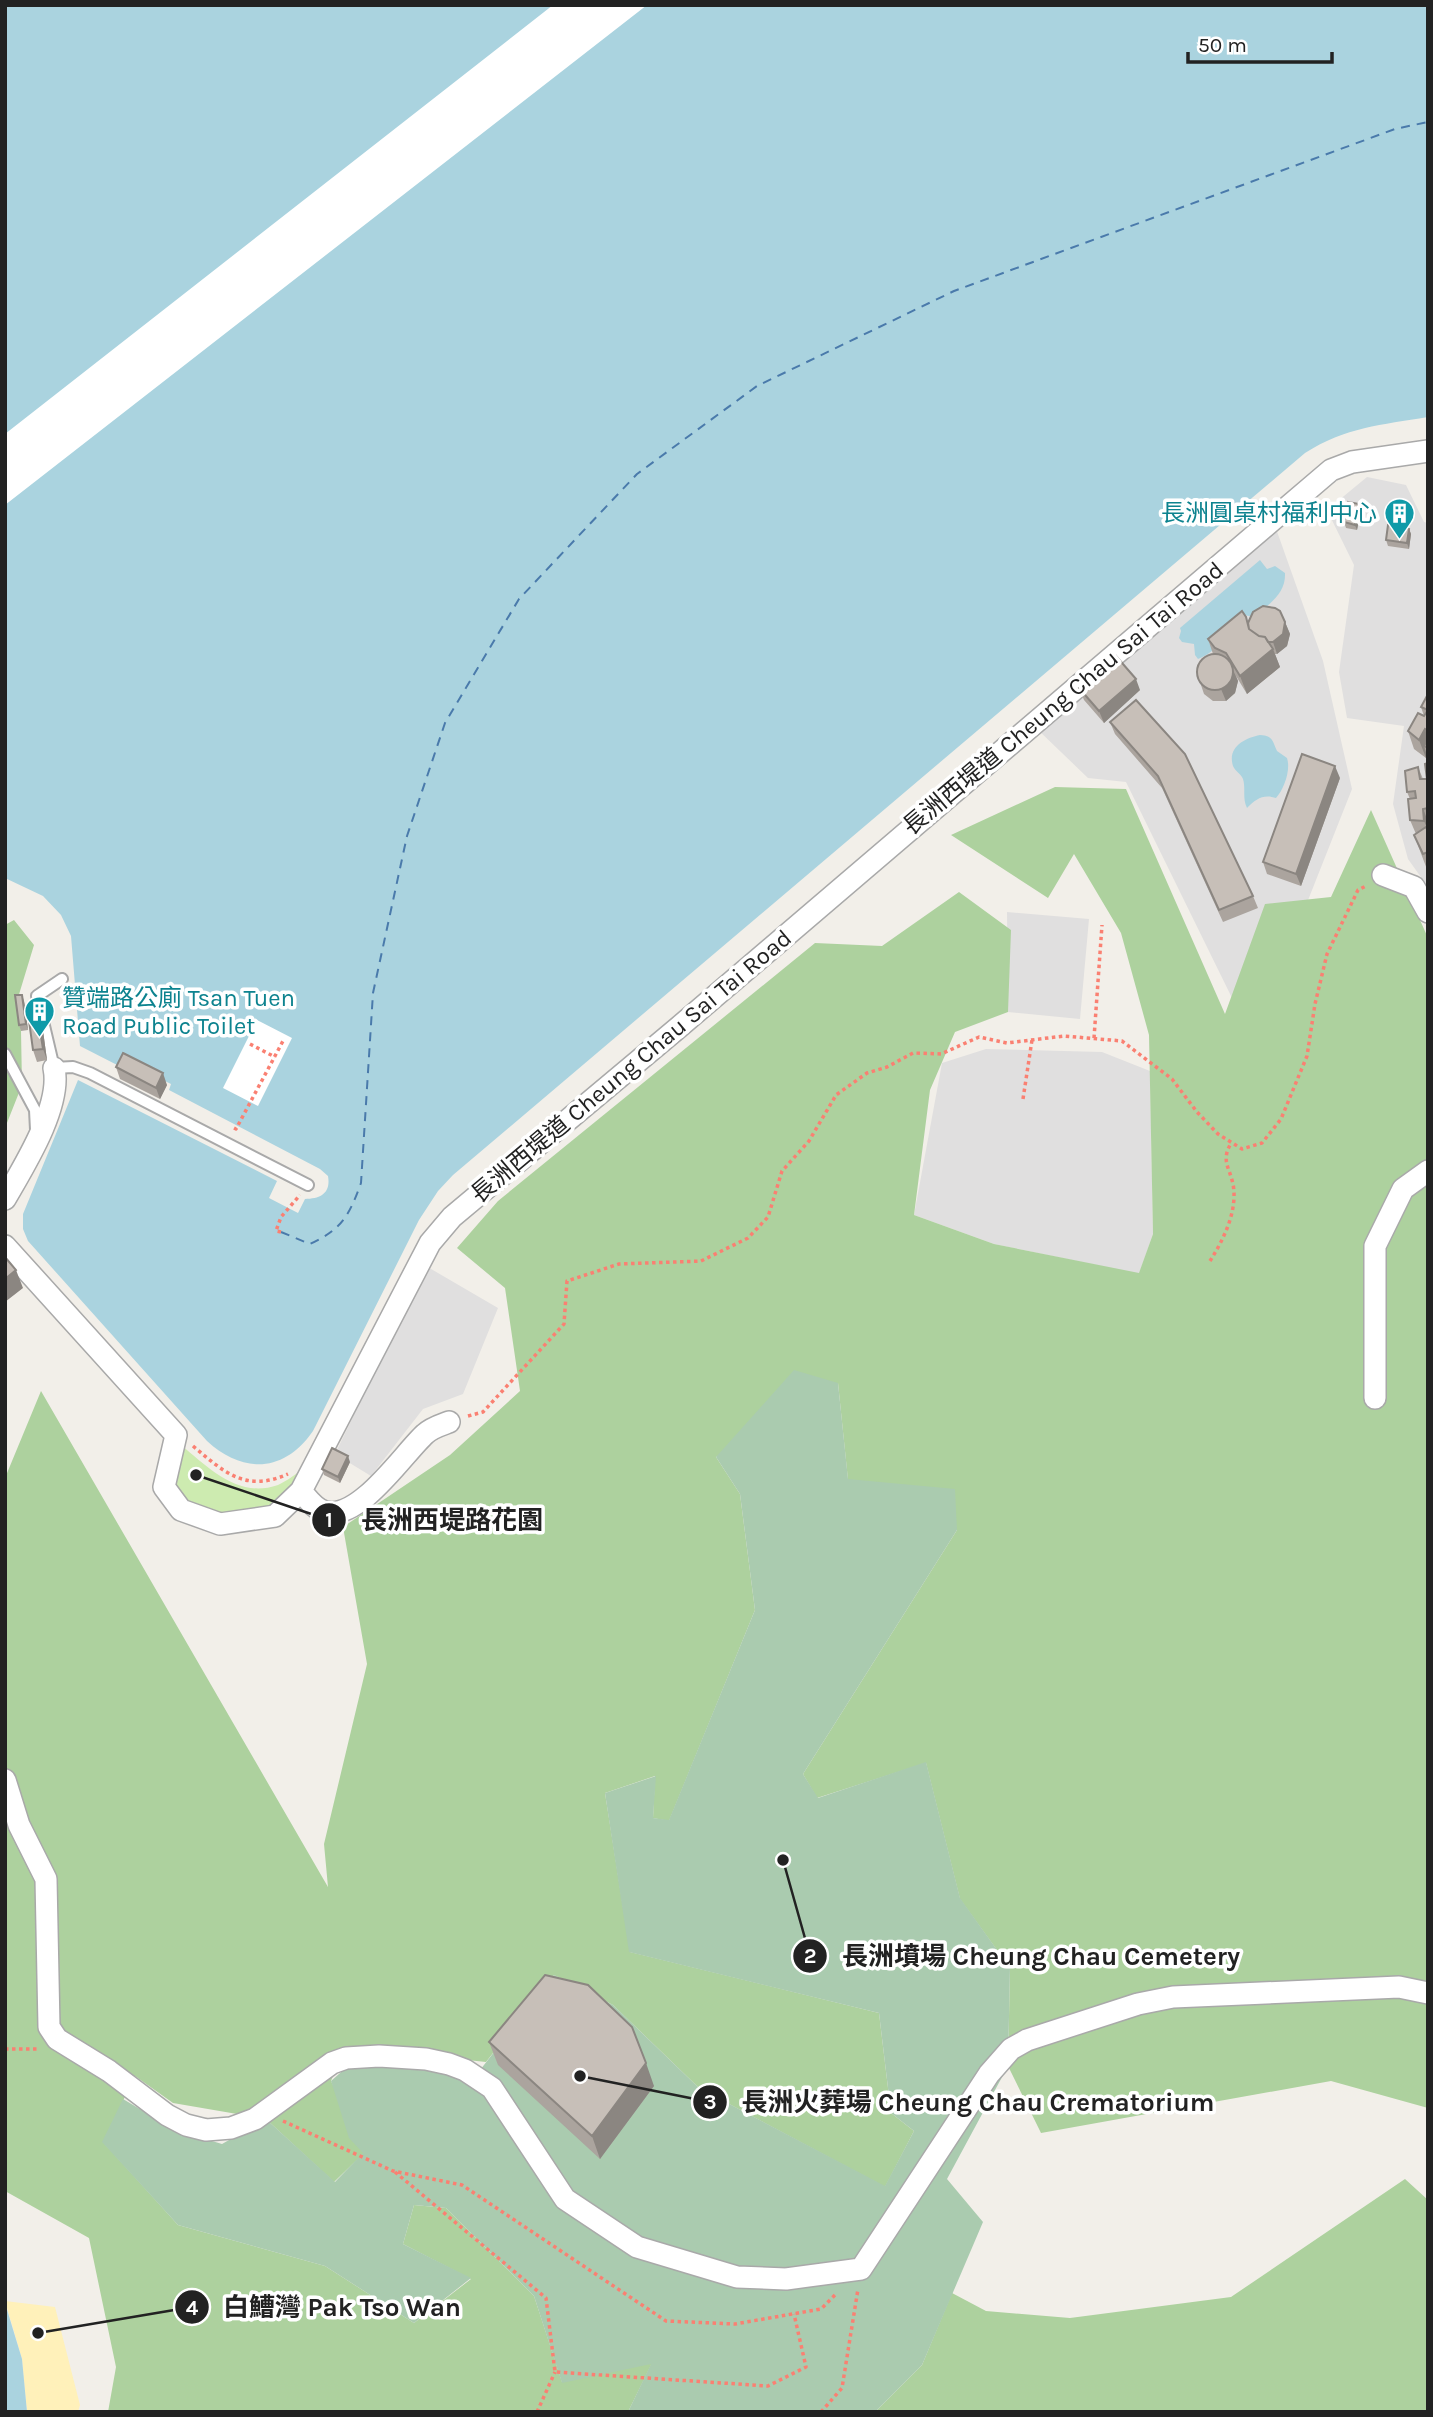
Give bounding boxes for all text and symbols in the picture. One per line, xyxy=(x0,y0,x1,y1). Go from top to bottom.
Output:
scale bar xyxy=(1188,21,1332,65)
text: 50 m xyxy=(1198,33,1247,57)
building icon: 長洲圓桌村福利中心 xyxy=(1383,496,1417,540)
place label: 長洲圓桌村福利中心 xyxy=(1161,499,1377,527)
street label: 長洲西堤道 Cheung Chau Sai Tai Road xyxy=(897,556,1229,840)
street label: 長洲西堤道 Cheung Chau Sai Tai Road xyxy=(465,924,797,1208)
place label: 贊端路公廁 Tsan Tuen Road Public Toilet xyxy=(62,984,295,1040)
building icon: 贊端路公廁 Tsan Tuen Road Public Toilet xyxy=(22,995,56,1039)
callout: 長洲西堤路花園 xyxy=(312,1496,557,1543)
text: 長洲西堤路花園 xyxy=(361,1505,543,1536)
text: 1 xyxy=(325,1508,333,1532)
callout: 長洲墳場 Cheung Chau Cemetery xyxy=(793,1932,1254,1979)
text: 長洲墳場 Cheung Chau Cemetery xyxy=(842,1941,1240,1972)
text: 2 xyxy=(804,1944,816,1968)
callout: 長洲火葬場 Cheung Chau Crematorium xyxy=(692,2078,1228,2125)
text: 長洲火葬場 Cheung Chau Crematorium xyxy=(741,2087,1215,2118)
text: 3 xyxy=(703,2090,717,2114)
callout: 白鰽灣 Pak Tso Wan xyxy=(174,2284,475,2331)
text: 白鰽灣 Pak Tso Wan xyxy=(223,2292,461,2323)
text: 4 xyxy=(186,2296,199,2320)

